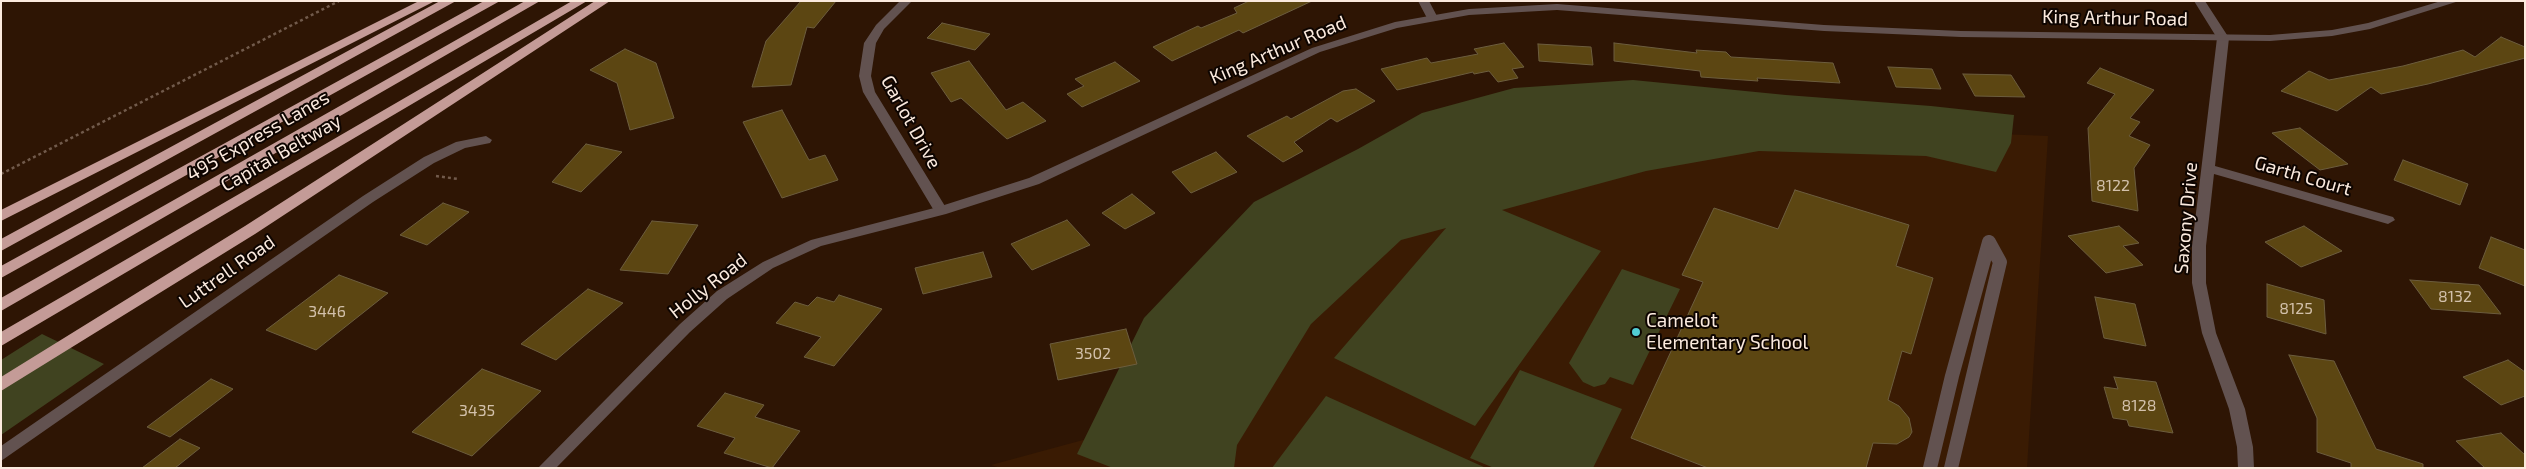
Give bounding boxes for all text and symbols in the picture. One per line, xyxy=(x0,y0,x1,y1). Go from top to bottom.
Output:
street label: King Arthur Road xyxy=(2042,5,2188,31)
street label: King Arthur Road xyxy=(1206,11,1350,89)
street label: Garlot Drive xyxy=(876,71,946,173)
street label: 495 Express Lanes xyxy=(183,86,333,186)
street label: Capital Beltway xyxy=(217,109,345,197)
street label: Garth Court xyxy=(2252,151,2354,201)
street label: Saxony Drive xyxy=(2170,161,2202,275)
house number: 8122 xyxy=(2096,176,2130,196)
street label: Luttrell Road xyxy=(175,231,279,313)
street label: Holly Road xyxy=(665,249,751,323)
house number: 8132 xyxy=(2438,287,2472,307)
house number: 8125 xyxy=(2279,299,2313,319)
house number: 3446 xyxy=(308,302,346,322)
place label: Camelot Elementary School xyxy=(1646,310,1808,354)
marker: Camelot Elementary School xyxy=(1630,326,1642,338)
house number: 3502 xyxy=(1075,344,1111,364)
house number: 8128 xyxy=(2122,396,2156,416)
house number: 3435 xyxy=(459,401,495,421)

